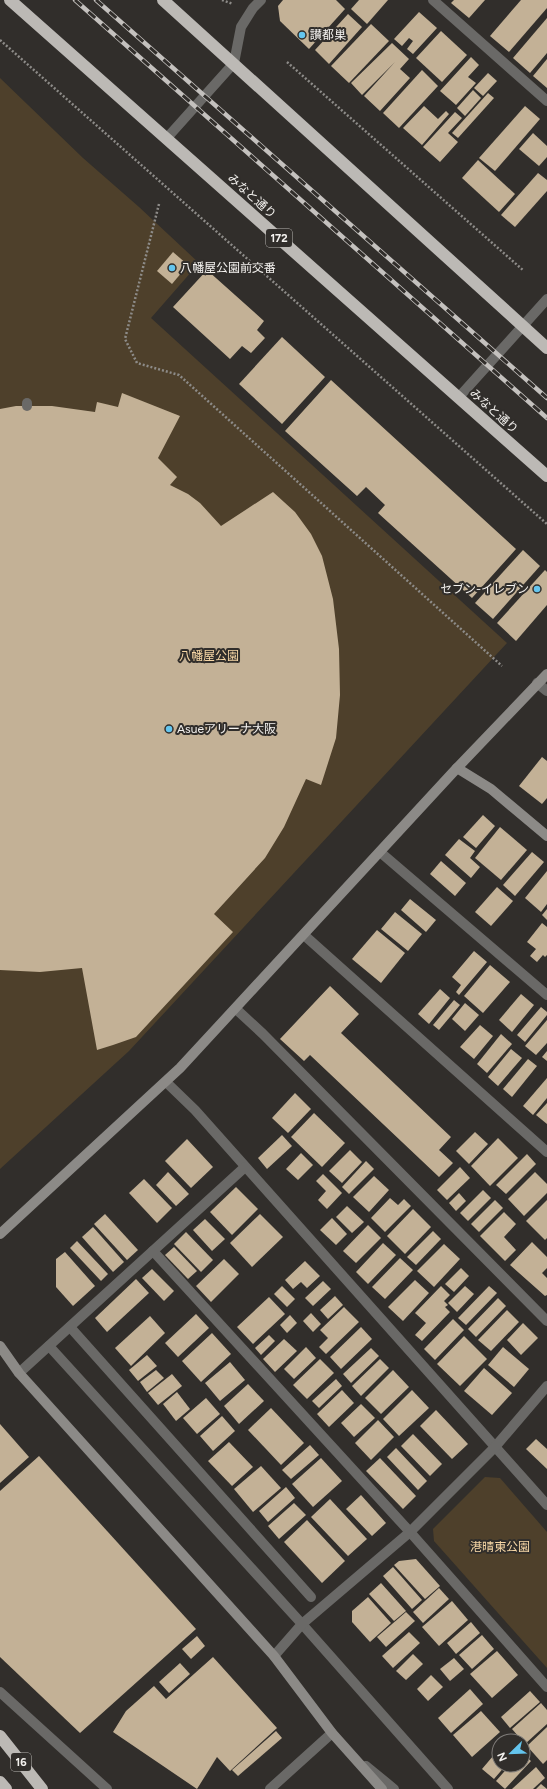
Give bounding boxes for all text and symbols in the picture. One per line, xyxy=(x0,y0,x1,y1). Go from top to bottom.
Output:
place label: 讃都巣 xyxy=(310,28,346,42)
marker: 讃都巣 xyxy=(297,30,307,40)
street label: みなと通り xyxy=(225,171,279,221)
road number: 172 xyxy=(266,229,292,247)
place label: 八幡屋公園前交番 xyxy=(180,261,276,275)
marker: 八幡屋公園前交番 xyxy=(167,263,177,273)
street label: みなと通り xyxy=(467,386,521,436)
place label: セブン-イレブン xyxy=(440,582,529,596)
marker: セブン-イレブン xyxy=(532,584,542,594)
park label: 八幡屋公園 xyxy=(179,649,239,663)
place label: Asueアリーナ大阪 xyxy=(177,722,276,736)
marker: Asueアリーナ大阪 xyxy=(164,724,174,734)
park label: 港晴東公園 xyxy=(470,1540,530,1554)
north arrow xyxy=(491,1733,531,1773)
text: N xyxy=(495,1750,510,1763)
road number: 16 xyxy=(11,1753,31,1771)

